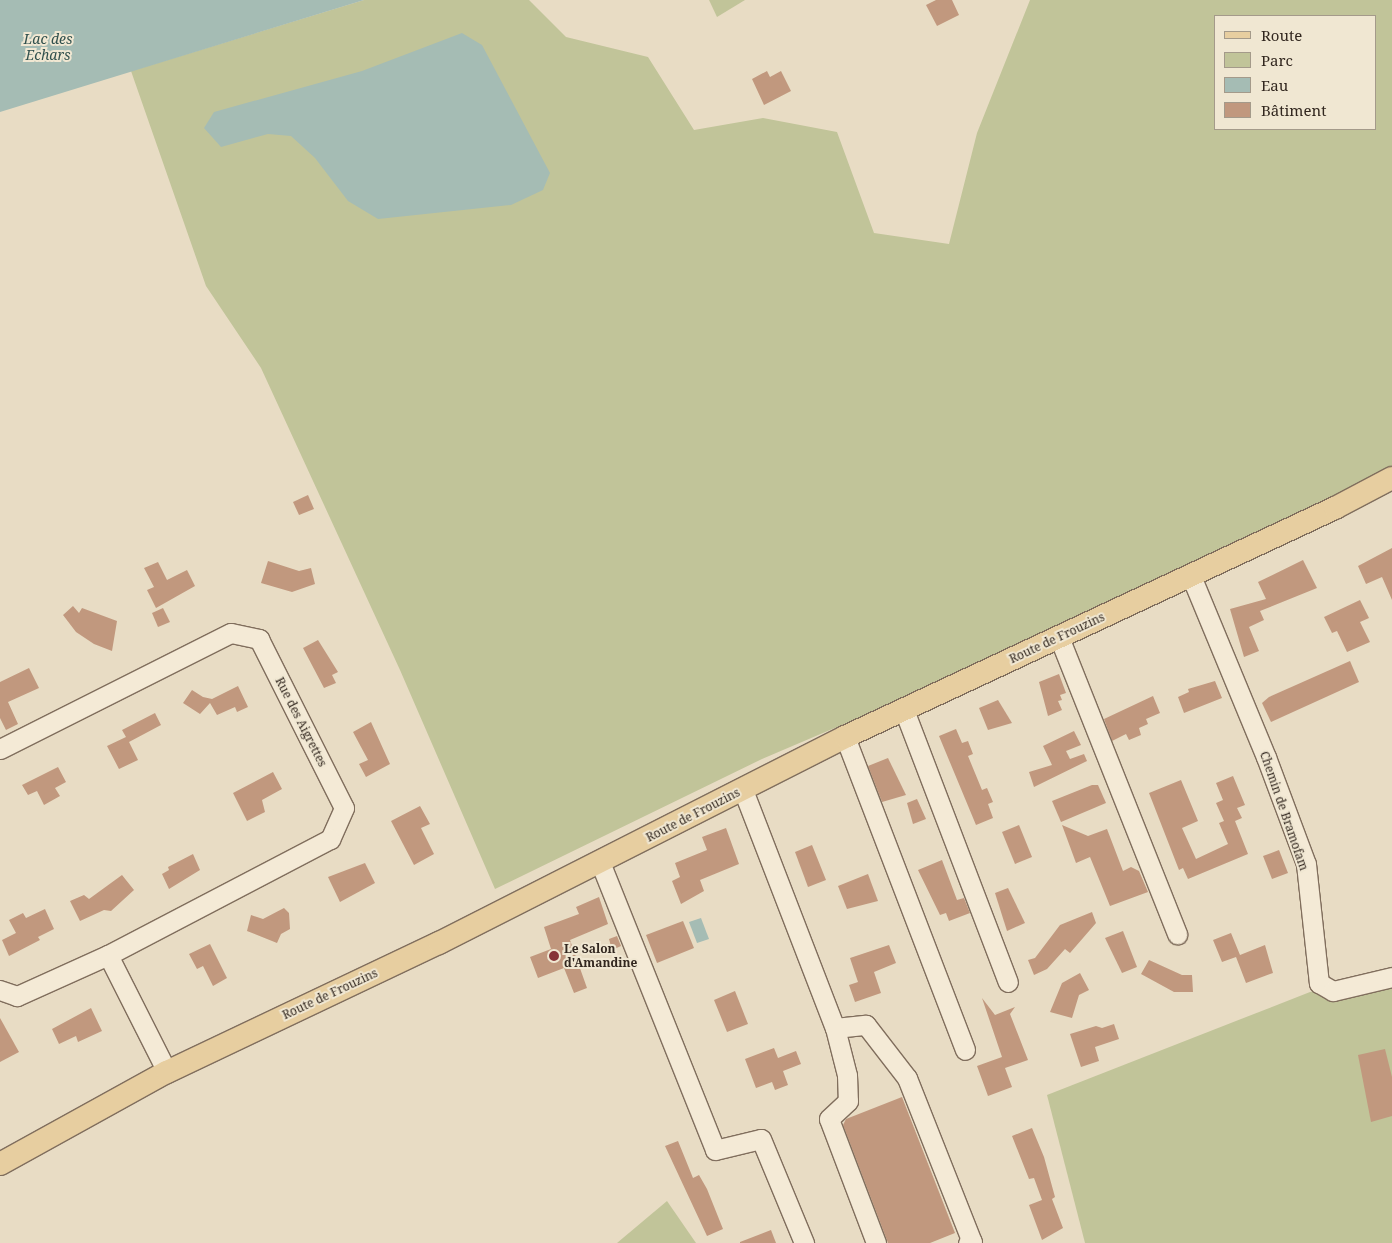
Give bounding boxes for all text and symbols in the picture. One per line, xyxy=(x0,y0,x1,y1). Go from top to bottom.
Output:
legend xyxy=(1214,15,1377,130)
text: Route xyxy=(1261,25,1302,45)
water label: Lac des Echars xyxy=(24,31,72,64)
text: Parc xyxy=(1261,50,1293,70)
text: Eau xyxy=(1261,75,1288,95)
text: Bâtiment xyxy=(1261,100,1327,120)
street label: Route de Frouzins xyxy=(1007,610,1107,666)
street label: Rue des Aigrettes xyxy=(272,675,330,769)
street label: Chemin de Bramofam xyxy=(1257,749,1311,873)
street label: Route de Frouzins xyxy=(644,785,742,845)
place label: Le Salon d'Amandine xyxy=(564,942,637,970)
marker: Le Salon d'Amandine xyxy=(548,950,560,962)
street label: Route de Frouzins xyxy=(280,966,380,1022)

